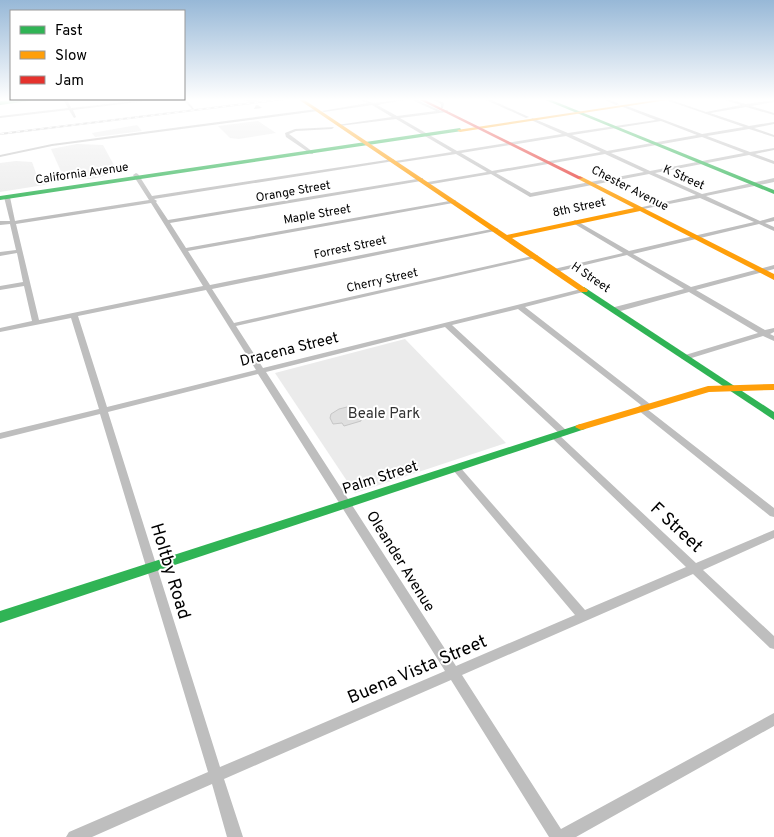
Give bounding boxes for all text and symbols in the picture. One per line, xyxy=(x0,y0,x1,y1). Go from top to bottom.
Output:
legend xyxy=(10,10,185,100)
text: Fast xyxy=(55,22,83,41)
text: Slow xyxy=(55,47,87,66)
text: Jam xyxy=(55,72,84,91)
street label: California Avenue xyxy=(35,160,130,188)
street label: K Street xyxy=(660,162,707,194)
street label: Chester Avenue xyxy=(588,163,671,215)
street label: Orange Street xyxy=(255,178,332,206)
street label: 8th Street xyxy=(551,195,607,221)
street label: Maple Street xyxy=(282,201,352,229)
street label: Forrest Street xyxy=(313,232,388,263)
street label: H Street xyxy=(568,259,613,297)
street label: Cherry Street xyxy=(345,265,420,297)
street label: Dracena Street xyxy=(238,329,341,372)
park label: Beale Park xyxy=(348,405,420,424)
street label: Palm Street xyxy=(340,457,421,500)
street label: F Street xyxy=(645,498,707,558)
street label: Oleander Avenue xyxy=(361,508,438,616)
street label: Holtby Road xyxy=(144,521,195,622)
street label: Buena Vista Street xyxy=(344,631,491,710)

